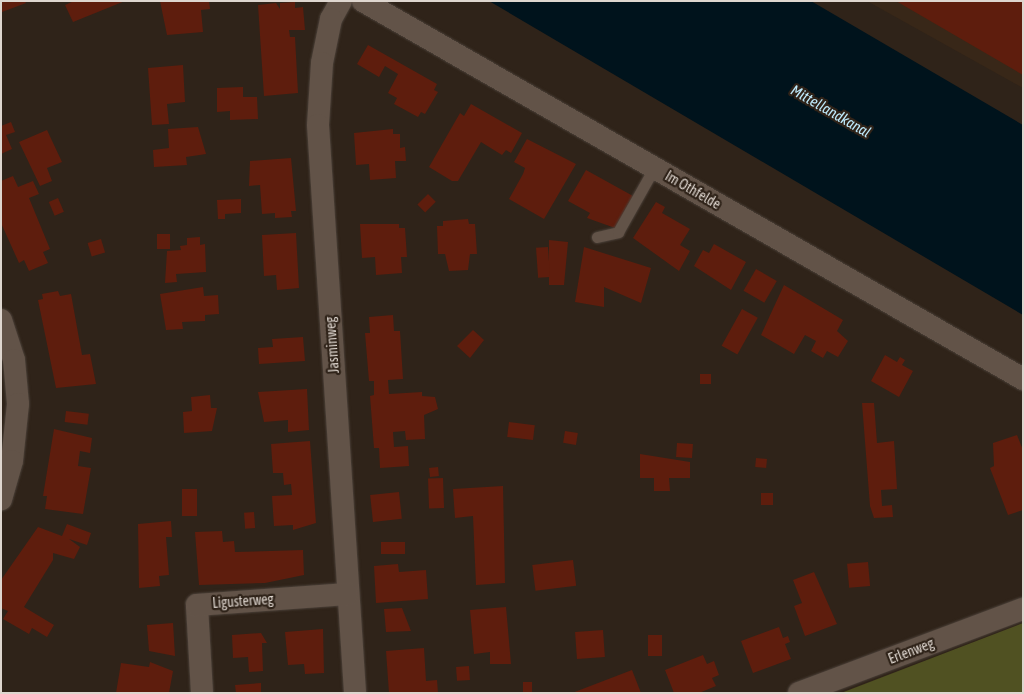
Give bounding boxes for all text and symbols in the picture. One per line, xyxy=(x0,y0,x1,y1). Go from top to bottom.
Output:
water label: Mittellandkanal xyxy=(788,81,874,141)
street label: Im Othfelde xyxy=(662,167,724,213)
street label: Jasminweg xyxy=(322,316,342,374)
street label: Ligusterweg xyxy=(212,590,274,612)
street label: Erlenweg xyxy=(886,635,936,667)

